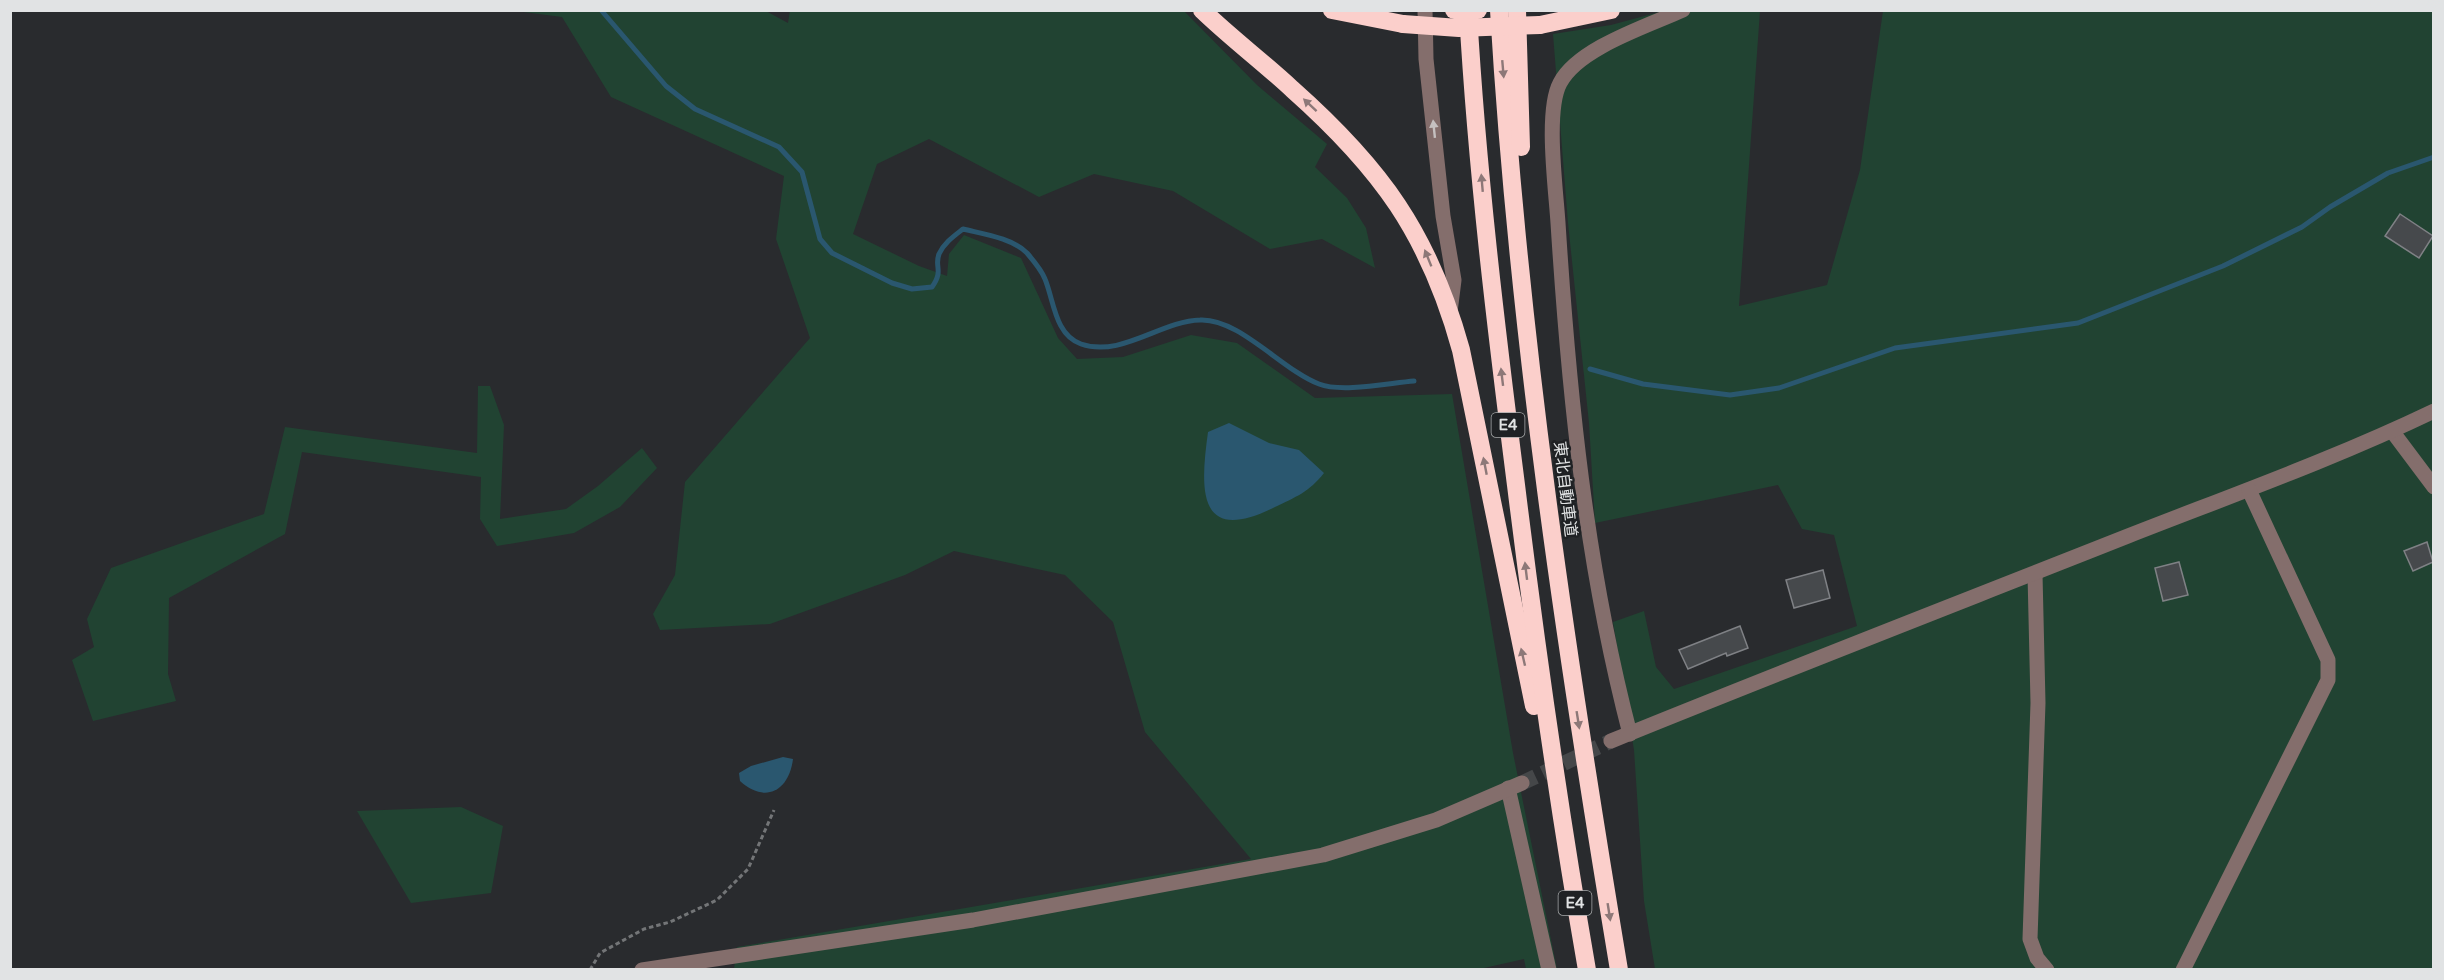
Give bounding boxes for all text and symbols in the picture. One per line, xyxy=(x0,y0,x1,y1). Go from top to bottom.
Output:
one-way arrow xyxy=(1498,59,1508,78)
one-way arrow xyxy=(1302,98,1317,112)
one-way arrow xyxy=(1429,119,1439,138)
one-way arrow xyxy=(1477,174,1487,193)
one-way arrow xyxy=(1423,248,1433,266)
one-way arrow xyxy=(1497,368,1506,387)
road number: E4 xyxy=(1492,413,1524,437)
street label: 東北自動車道 xyxy=(1549,440,1581,538)
one-way arrow xyxy=(1480,456,1489,475)
one-way arrow xyxy=(1521,561,1531,580)
one-way arrow xyxy=(1518,647,1527,666)
one-way arrow xyxy=(1573,711,1582,730)
road number: E4 xyxy=(1558,891,1592,915)
one-way arrow xyxy=(1605,903,1614,922)

